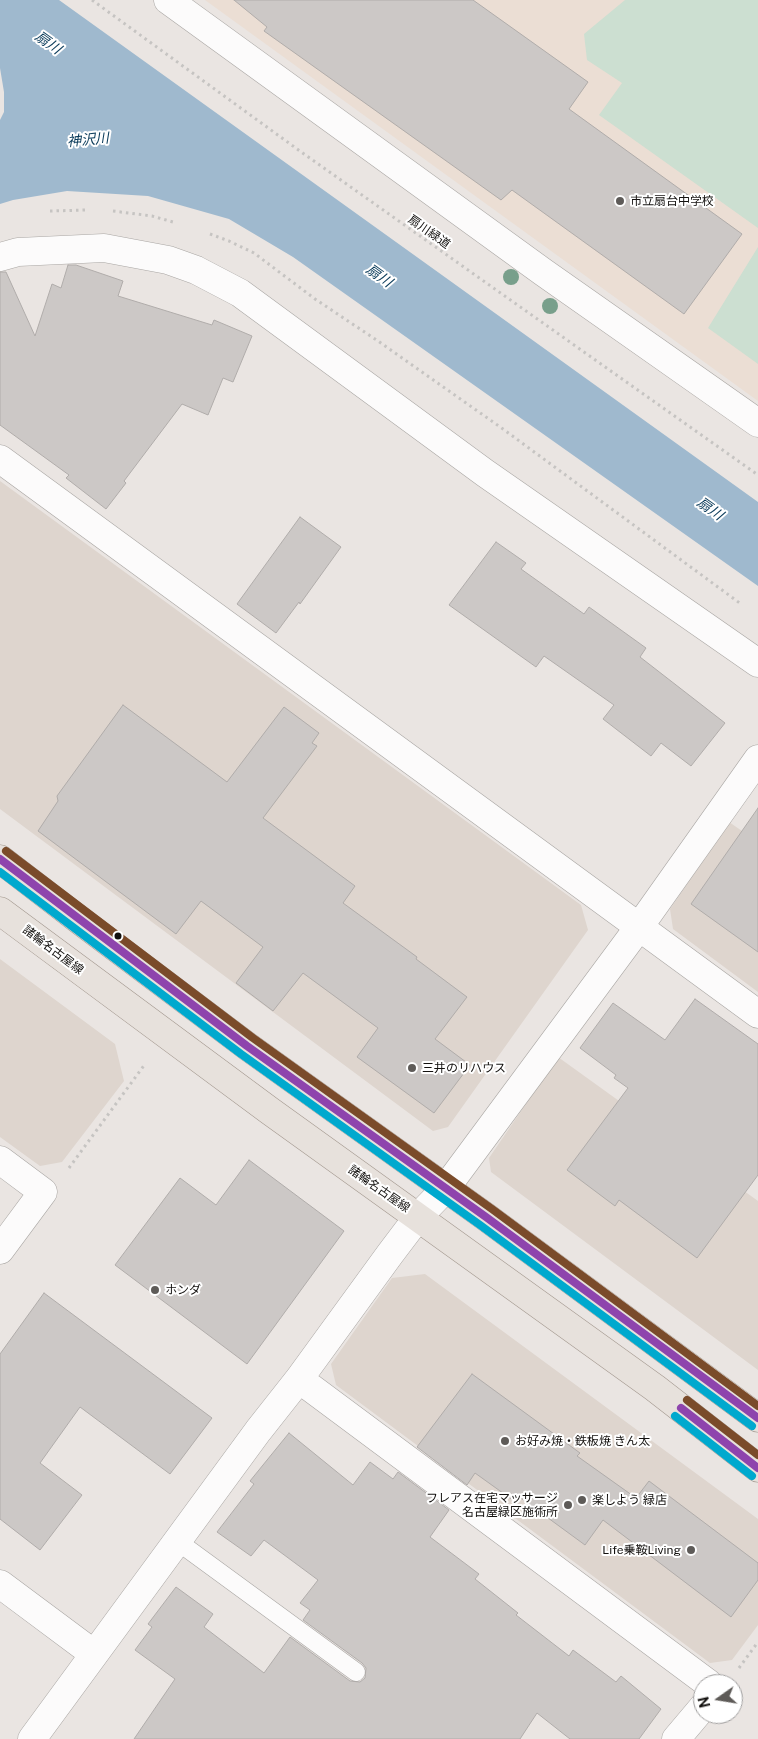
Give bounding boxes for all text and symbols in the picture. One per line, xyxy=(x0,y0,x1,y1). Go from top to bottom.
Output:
water label: 扇川 xyxy=(32,28,64,58)
water label: 神沢川 xyxy=(66,130,110,150)
place label: 市立扇台中学校 xyxy=(630,194,714,208)
marker: 市立扇台中学校 xyxy=(614,195,626,207)
street label: 扇川緑道 xyxy=(405,212,453,252)
water label: 扇川 xyxy=(363,261,395,291)
water label: 扇川 xyxy=(694,494,726,524)
street label: 諸輪名古屋線 xyxy=(20,923,86,977)
unlabelled marker xyxy=(113,931,123,941)
place label: 三井のリハウス xyxy=(422,1061,506,1075)
marker: 三井のリハウス xyxy=(406,1062,418,1074)
street label: 諸輪名古屋線 xyxy=(345,1162,413,1216)
place label: ホンダ xyxy=(165,1283,201,1297)
marker: ホンダ xyxy=(149,1284,161,1296)
place label: お好み焼・鉄板焼 きん太 xyxy=(515,1434,650,1448)
marker: お好み焼・鉄板焼 きん太 xyxy=(499,1435,511,1447)
place label: フレアス在宅マッサージ 名古屋緑区施術所 xyxy=(426,1491,558,1519)
place label: 楽しよう 緑店 xyxy=(592,1493,667,1507)
marker: 楽しよう 緑店 xyxy=(576,1494,588,1506)
marker: フレアス在宅マッサージ 名古屋緑区施術所 xyxy=(562,1499,574,1511)
place label: Life乗鞍Living xyxy=(602,1543,681,1557)
marker: Life乗鞍Living xyxy=(685,1544,697,1556)
north arrow xyxy=(693,1674,743,1724)
text: N xyxy=(695,1695,713,1709)

